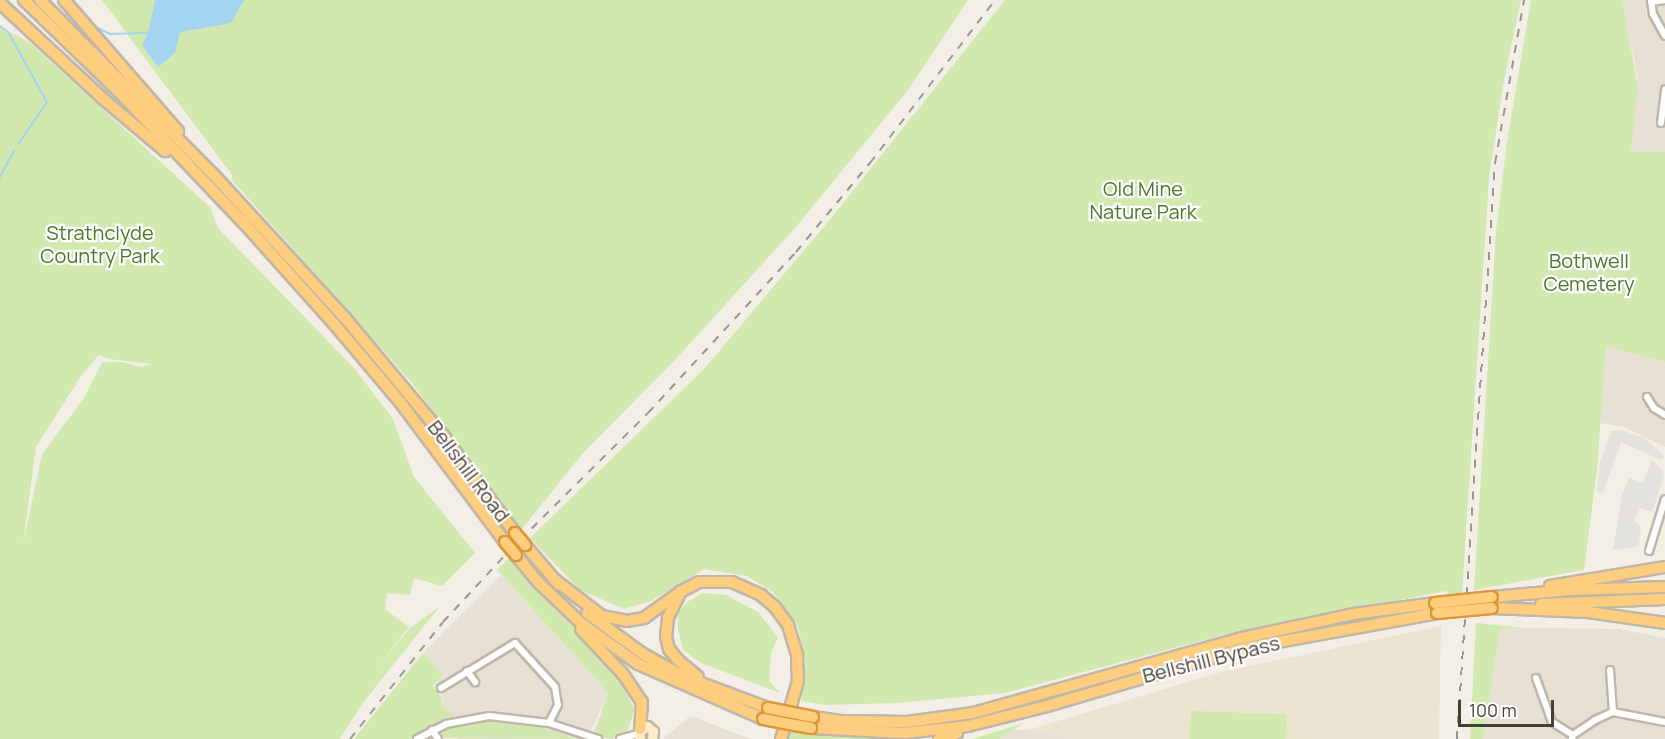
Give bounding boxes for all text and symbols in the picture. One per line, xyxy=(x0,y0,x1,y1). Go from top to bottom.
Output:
park label: Old Mine Nature Park xyxy=(1089,177,1197,224)
park label: Strathclyde Country Park xyxy=(40,221,160,268)
park label: Bothwell Cemetery xyxy=(1543,248,1635,295)
street label: Bellshill Road xyxy=(423,415,515,527)
street label: Bellshill Bypass xyxy=(1140,630,1282,688)
scale bar xyxy=(1461,688,1557,726)
text: 100 m xyxy=(1469,698,1517,722)

